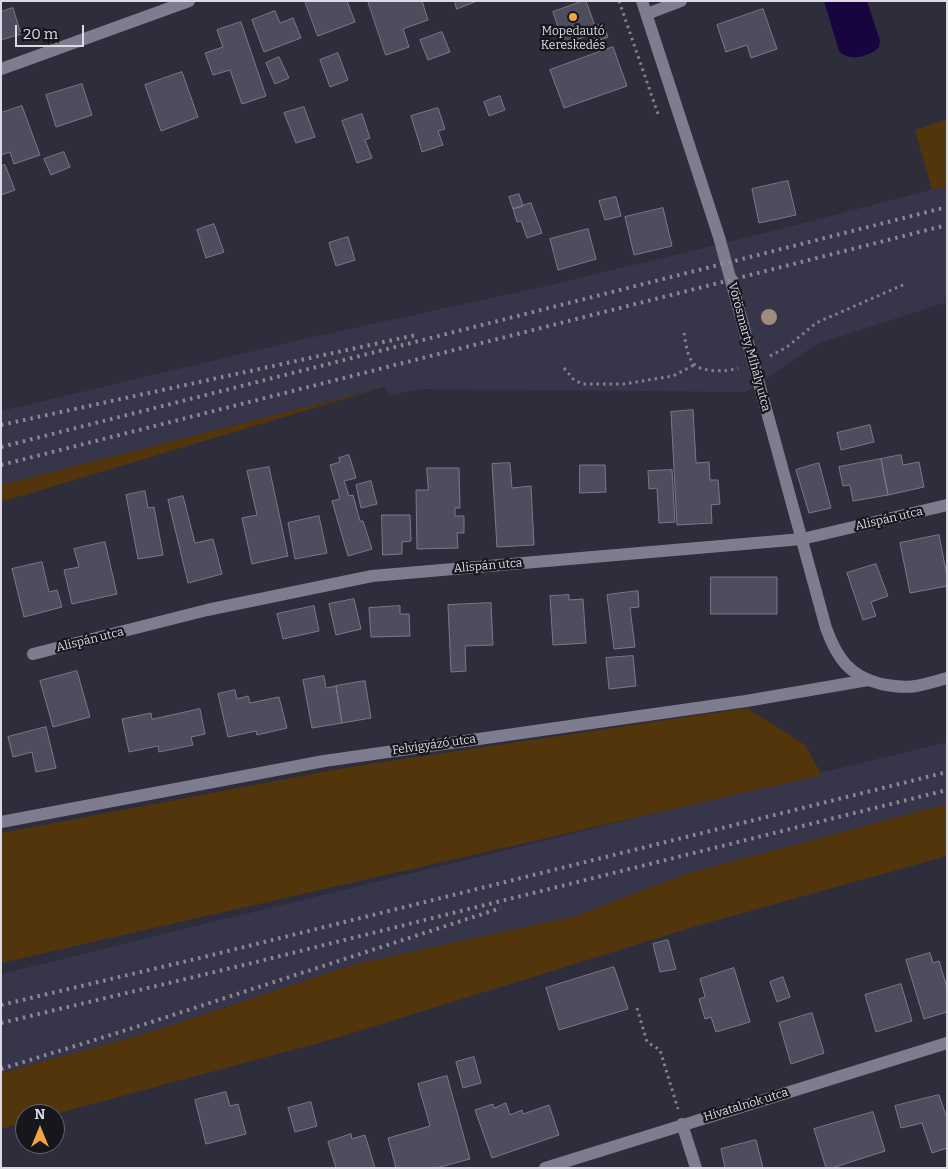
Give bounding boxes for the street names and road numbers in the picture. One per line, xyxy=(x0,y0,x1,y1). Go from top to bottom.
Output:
street label: Vörösmarty Mihály utca xyxy=(725,281,773,413)
street label: Alispán utca xyxy=(854,504,924,534)
street label: Alispán utca xyxy=(453,556,523,576)
street label: Alispán utca xyxy=(55,625,125,655)
street label: Felvigyázó utca xyxy=(391,732,477,758)
street label: Hivatalnok utca xyxy=(702,1085,790,1125)

